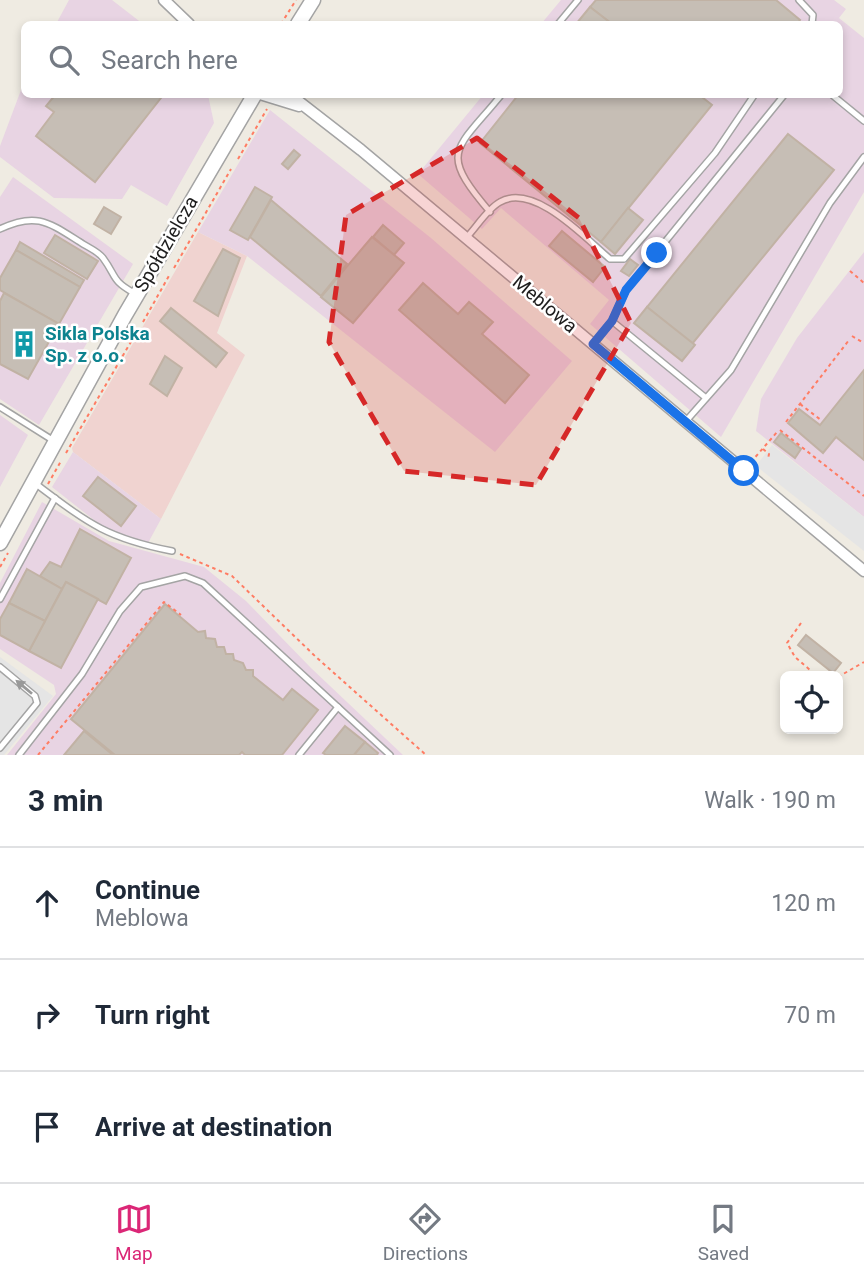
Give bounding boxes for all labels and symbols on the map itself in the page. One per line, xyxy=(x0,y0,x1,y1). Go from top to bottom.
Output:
street label: Spółdzielcza xyxy=(129,192,203,296)
route end xyxy=(641,237,672,268)
street label: Meblowa xyxy=(508,270,582,338)
place label: Sikla Polska Sp. z o.o. xyxy=(45,322,150,367)
building icon: Sikla Polska Sp. z o.o. xyxy=(9,329,39,359)
route start xyxy=(728,455,759,486)
one-way arrow xyxy=(15,679,33,695)

